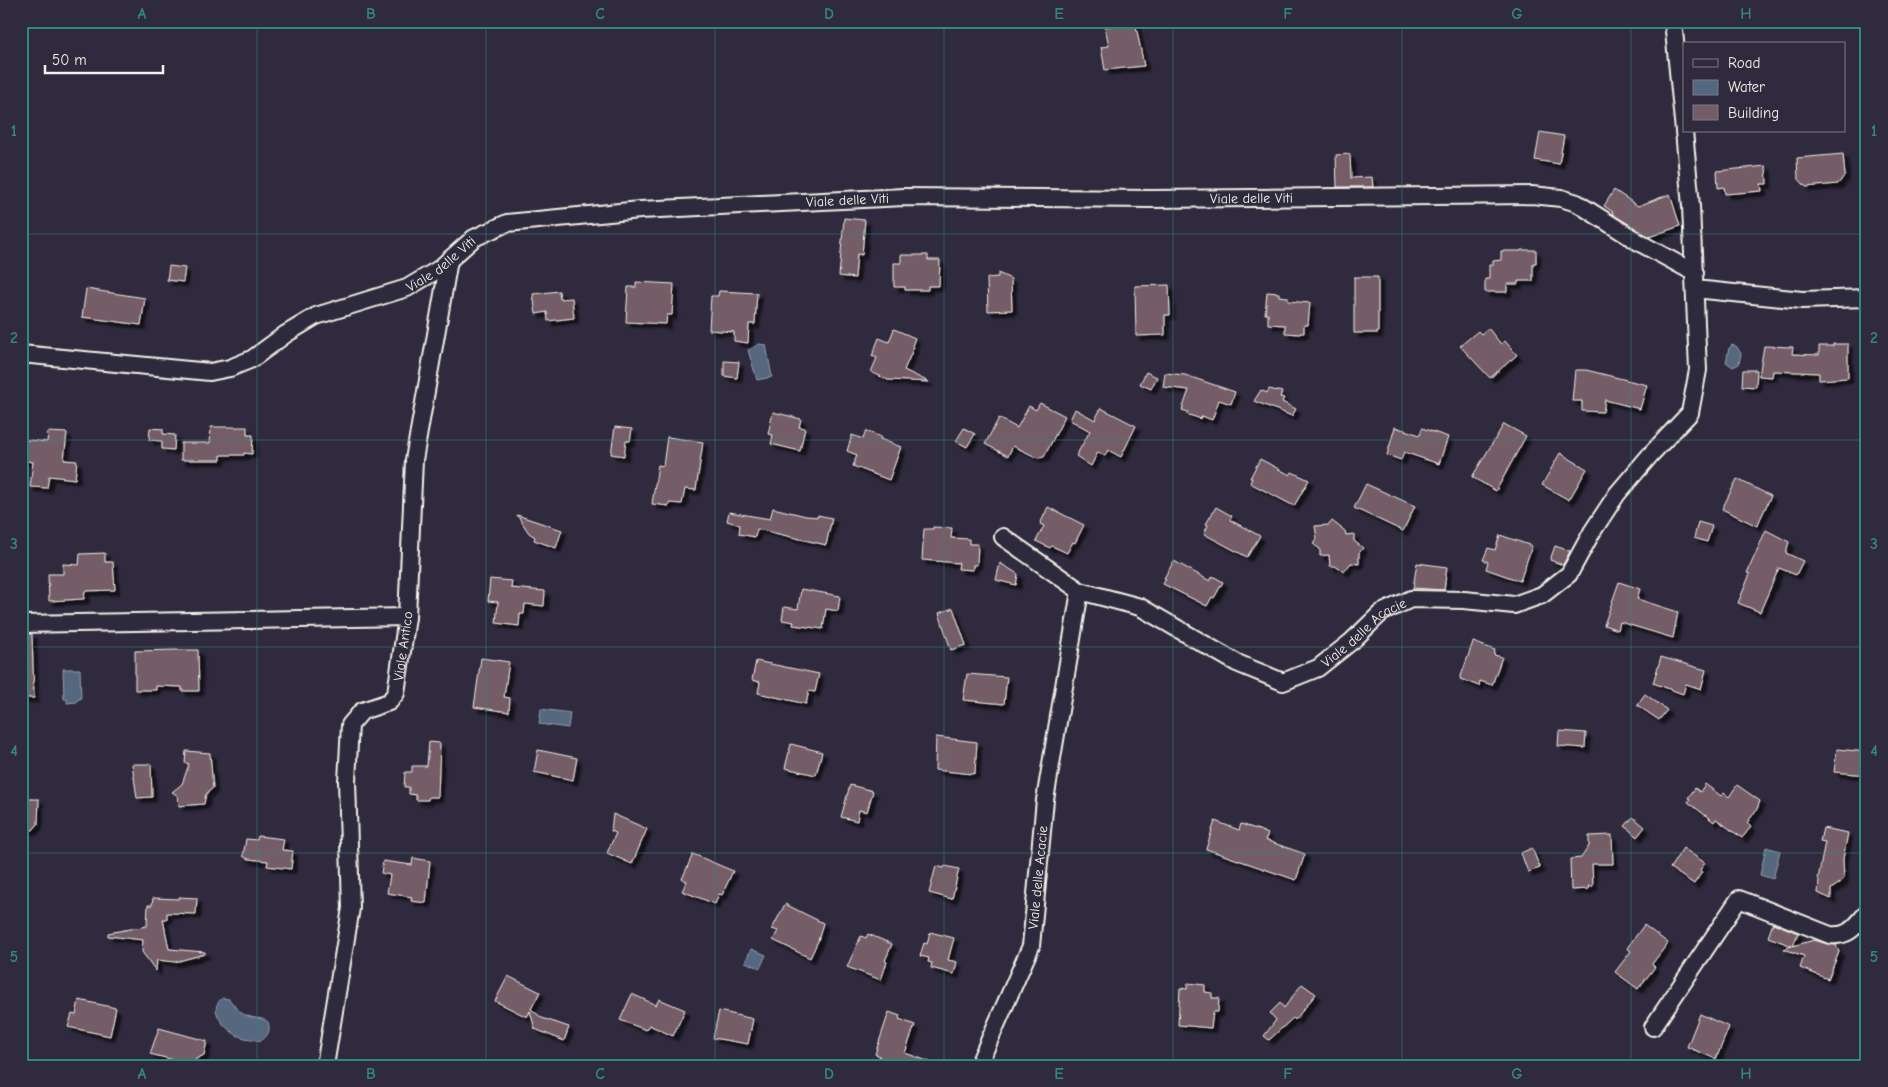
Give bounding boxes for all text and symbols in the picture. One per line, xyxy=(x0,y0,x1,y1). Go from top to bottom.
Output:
text: A xyxy=(138,5,147,23)
text: B xyxy=(366,5,376,23)
text: C xyxy=(595,5,605,23)
text: D xyxy=(824,5,834,23)
text: E xyxy=(1054,5,1064,23)
text: F xyxy=(1283,5,1293,23)
text: G xyxy=(1511,5,1523,23)
text: H xyxy=(1740,5,1752,23)
scale bar xyxy=(45,42,162,74)
legend xyxy=(1683,42,1846,132)
text: 50 m xyxy=(52,51,87,69)
text: Road xyxy=(1728,54,1760,72)
text: Water xyxy=(1728,78,1765,96)
text: Building xyxy=(1728,104,1779,122)
text: 1 xyxy=(11,122,17,140)
text: 1 xyxy=(1871,122,1877,140)
street label: Viale delle Viti xyxy=(806,190,889,211)
street label: Viale delle Viti xyxy=(1210,190,1293,207)
street label: Viale delle Viti xyxy=(403,233,479,296)
text: 2 xyxy=(10,329,18,347)
text: 2 xyxy=(1870,329,1878,347)
text: 3 xyxy=(10,535,18,553)
text: 3 xyxy=(1870,535,1878,553)
street label: Viale delle Acacie xyxy=(1318,594,1409,671)
street label: Viale Antico xyxy=(390,611,416,682)
text: 4 xyxy=(10,742,18,760)
text: 4 xyxy=(1870,742,1878,760)
street label: Viale delle Acacie xyxy=(1025,825,1051,930)
text: 5 xyxy=(10,948,18,966)
text: 5 xyxy=(1870,948,1878,966)
text: A xyxy=(138,1065,147,1083)
text: B xyxy=(366,1065,376,1083)
text: C xyxy=(595,1065,605,1083)
text: D xyxy=(824,1065,834,1083)
text: E xyxy=(1054,1065,1064,1083)
text: F xyxy=(1283,1065,1293,1083)
text: G xyxy=(1511,1065,1523,1083)
text: H xyxy=(1740,1065,1752,1083)

